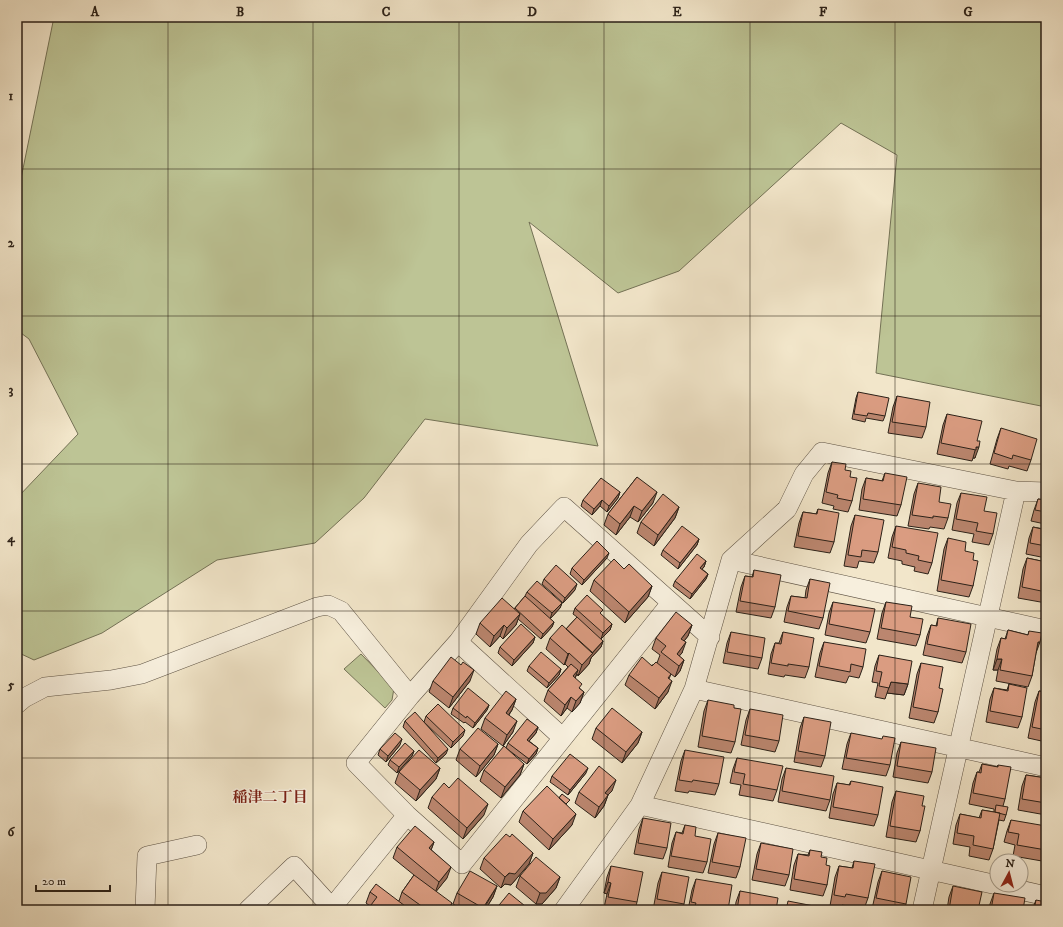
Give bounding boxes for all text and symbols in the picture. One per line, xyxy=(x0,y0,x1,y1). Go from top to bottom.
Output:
text: A xyxy=(90,4,100,20)
text: B xyxy=(236,4,244,20)
text: C xyxy=(382,4,391,20)
text: D xyxy=(527,4,537,20)
text: E xyxy=(672,4,682,20)
text: F xyxy=(819,4,828,20)
text: G xyxy=(963,4,973,20)
text: 1 xyxy=(9,88,14,104)
text: 2 xyxy=(8,235,15,251)
text: 3 xyxy=(9,382,14,398)
text: 4 xyxy=(6,530,15,547)
text: 5 xyxy=(7,677,15,693)
district label: 稲津二丁目 xyxy=(232,788,308,807)
text: 6 xyxy=(8,824,16,840)
north arrow xyxy=(989,853,1029,893)
text: N xyxy=(1005,857,1015,872)
scale bar xyxy=(36,867,110,893)
text: 20 m xyxy=(42,874,66,889)

